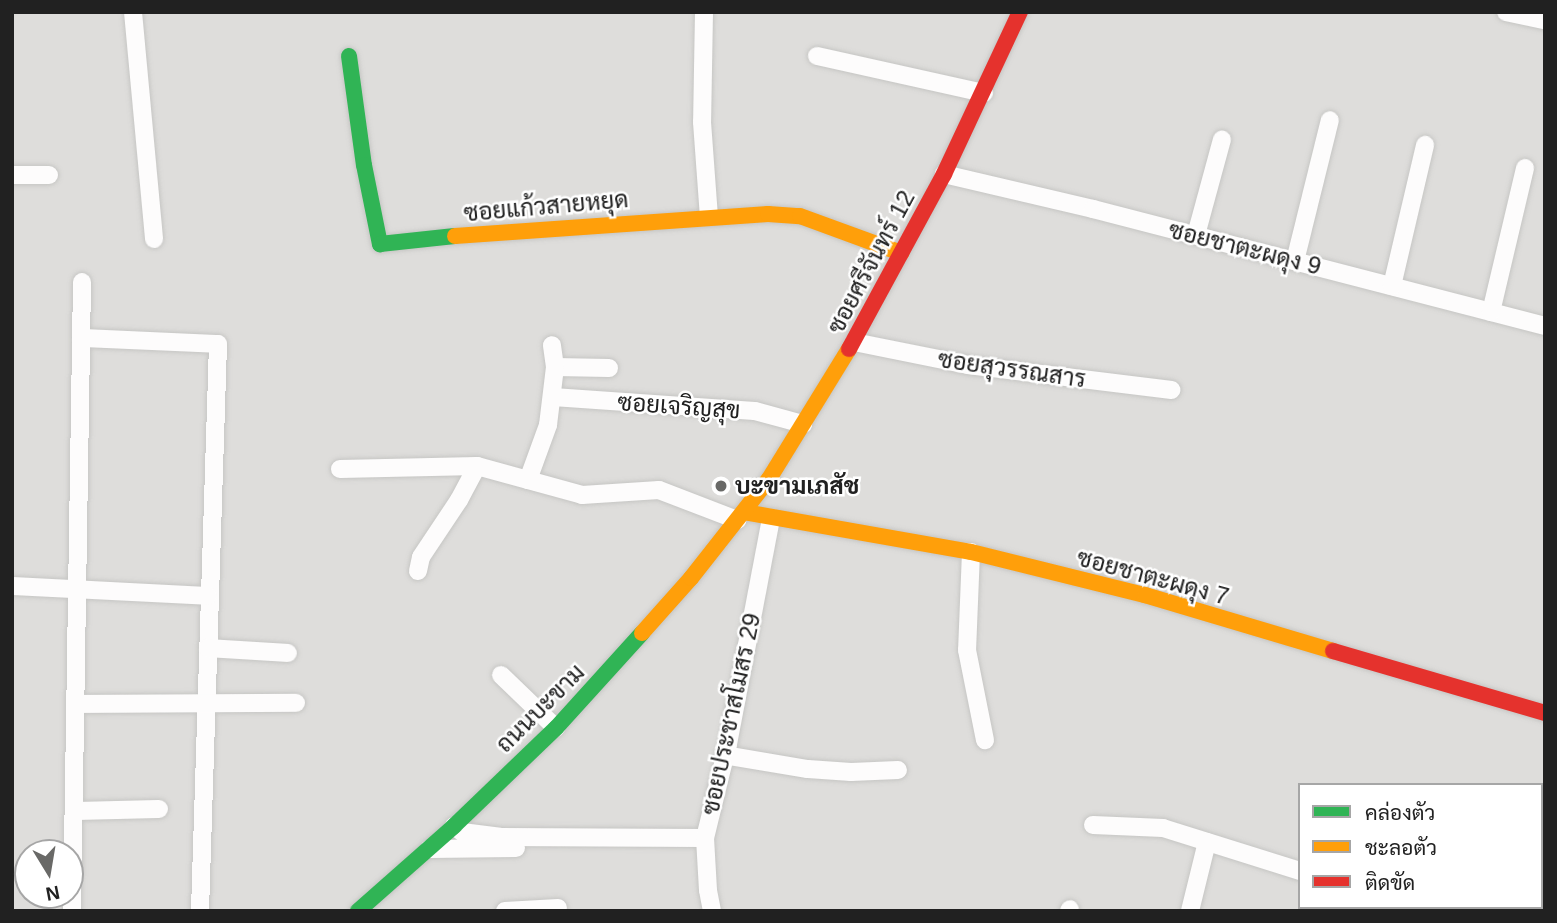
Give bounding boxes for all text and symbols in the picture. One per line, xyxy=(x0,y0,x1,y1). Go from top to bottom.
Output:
street label: ซอยแก้วสายหยุด xyxy=(463,184,629,228)
street label: ซอยศรีจันทร์ 12 xyxy=(821,185,921,339)
street label: ซอยชาตะผดุง 9 xyxy=(1166,215,1324,281)
street label: ซอยสุวรรณสาร xyxy=(936,344,1088,394)
street label: ซอยเจริญสุข xyxy=(617,387,741,425)
place label: บะขามเภสัช xyxy=(735,472,859,500)
marker: บะขามเภสัช xyxy=(713,478,729,494)
street label: ซอยชาตะผดุง 7 xyxy=(1074,543,1232,611)
street label: ซอยประชาสโมสร 29 xyxy=(696,610,766,818)
street label: ถนนบะขาม xyxy=(490,658,590,758)
legend xyxy=(1298,783,1543,909)
text: คล่องตัว xyxy=(1365,801,1435,824)
text: ชะลอตัว xyxy=(1365,836,1437,859)
north arrow xyxy=(14,839,84,909)
text: ติดขัด xyxy=(1365,871,1415,894)
text: N xyxy=(44,882,61,905)

